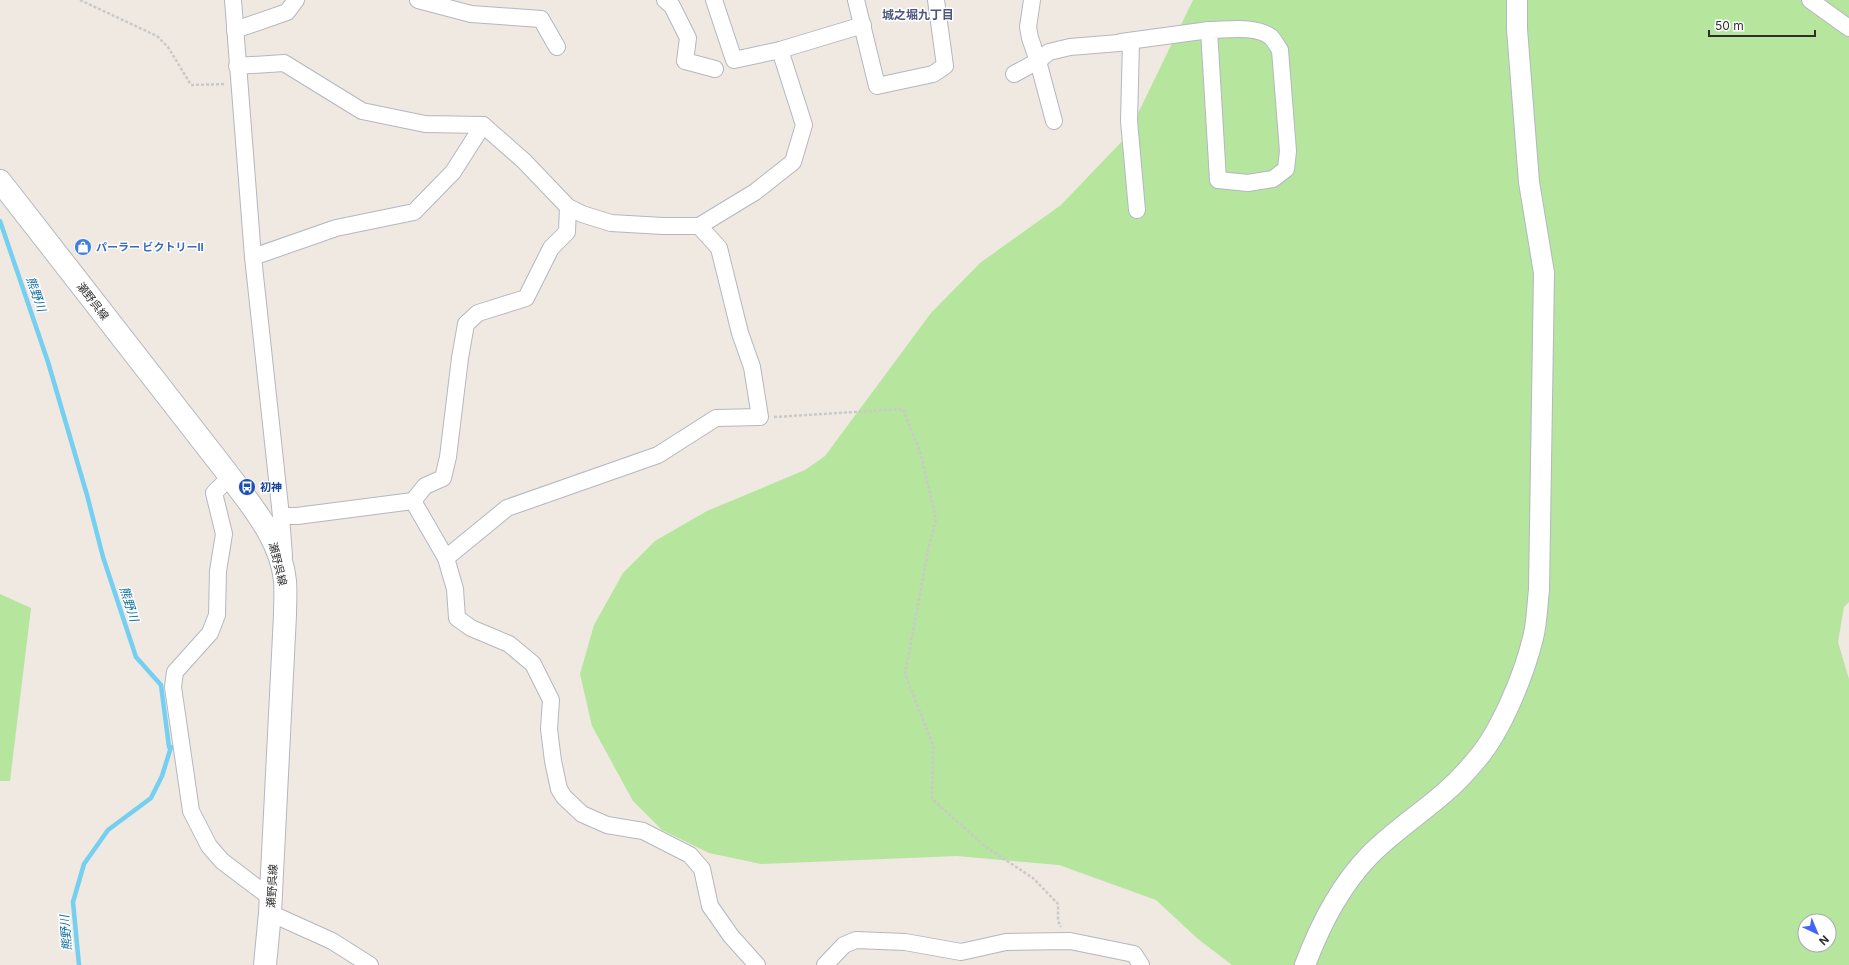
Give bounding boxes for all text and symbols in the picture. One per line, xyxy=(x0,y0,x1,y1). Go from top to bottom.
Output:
district label: 城之堀九丁目 xyxy=(882,7,954,22)
scale bar xyxy=(1709,12,1815,38)
text: 50 m xyxy=(1715,18,1744,33)
shop icon: パーラー ビクトリーⅡ xyxy=(73,237,93,257)
place label: パーラー ビクトリーⅡ xyxy=(96,240,204,254)
water label: 熊野川 xyxy=(24,274,50,315)
street label: 瀬野呉線 xyxy=(74,279,112,323)
bus stop icon: 初神 xyxy=(237,477,257,497)
place label: 初神 xyxy=(260,480,282,494)
street label: 瀬野呉線 xyxy=(266,541,290,587)
water label: 熊野川 xyxy=(117,584,143,625)
street label: 瀬野呉線 xyxy=(264,864,280,908)
water label: 熊野川 xyxy=(56,912,75,952)
north arrow xyxy=(1797,913,1837,953)
text: N xyxy=(1816,932,1832,948)

